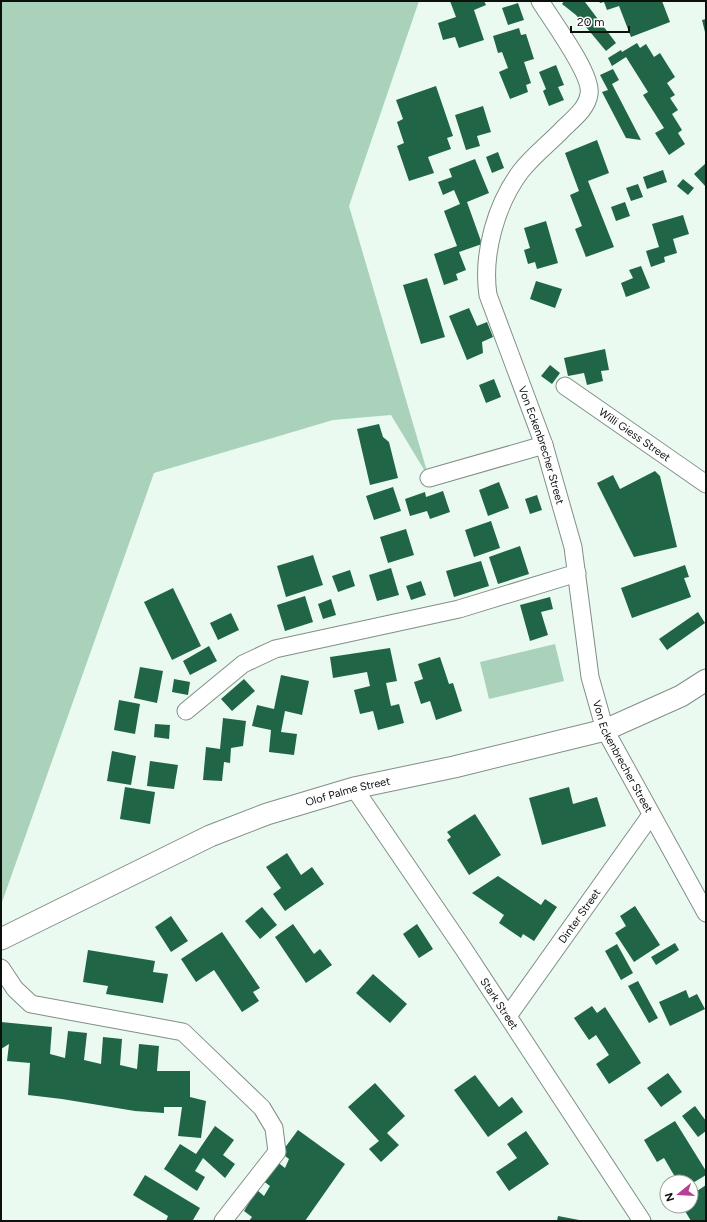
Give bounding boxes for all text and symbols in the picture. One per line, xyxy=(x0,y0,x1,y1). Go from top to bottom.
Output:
scale bar xyxy=(571,8,629,34)
text: 20 m xyxy=(577,15,605,29)
street label: Von Eckenbrecher Street xyxy=(516,384,567,506)
street label: Willi Giess Street xyxy=(596,406,673,464)
street label: Von Eckenbrecher Street xyxy=(590,699,655,815)
street label: Olof Palme Street xyxy=(304,775,391,809)
street label: Dinter Street xyxy=(556,886,603,946)
street label: Stark Street xyxy=(477,975,521,1032)
north arrow xyxy=(659,1174,699,1214)
text: N xyxy=(662,1191,677,1203)

